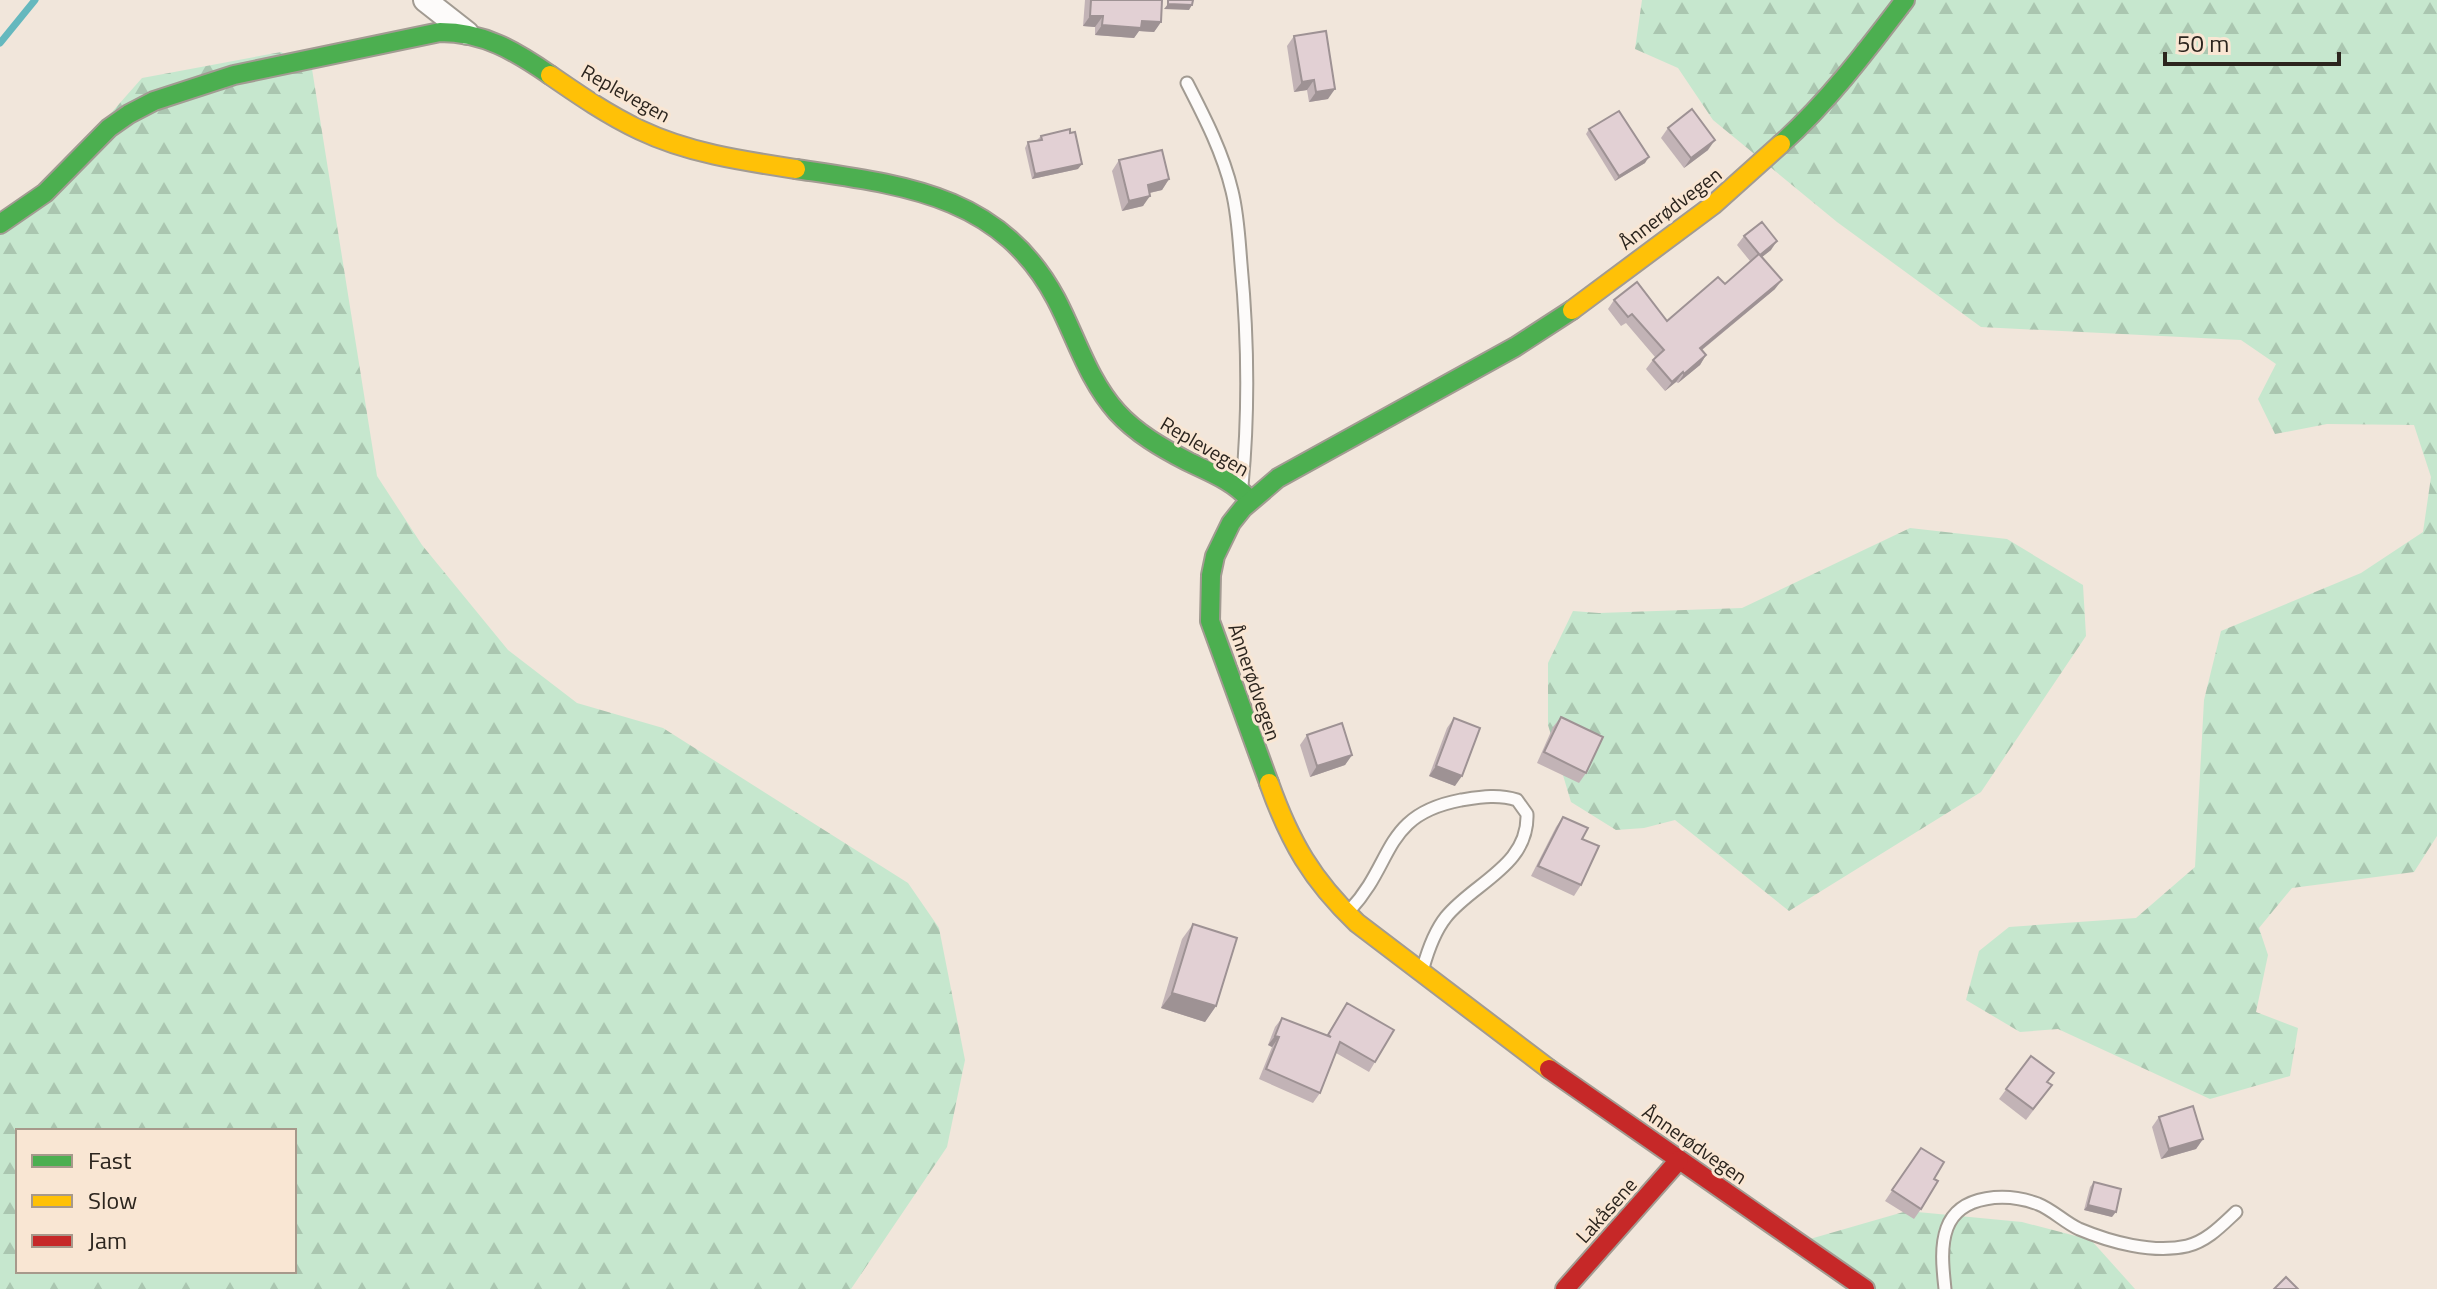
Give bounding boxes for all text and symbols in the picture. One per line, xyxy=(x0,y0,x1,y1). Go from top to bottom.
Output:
scale bar xyxy=(2165,16,2339,66)
text: 50 m xyxy=(2177,25,2229,61)
street label: Replevegen xyxy=(576,56,676,130)
street label: Ånnerødvegen xyxy=(1612,159,1728,257)
street label: Replevegen xyxy=(1155,408,1255,484)
street label: Ånnerødvegen xyxy=(1220,619,1290,745)
street label: Ånnerødvegen xyxy=(1636,1096,1754,1192)
legend xyxy=(16,1129,296,1273)
text: Fast xyxy=(88,1142,132,1178)
street label: Lakåsene xyxy=(1568,1170,1644,1250)
text: Slow xyxy=(88,1182,137,1218)
text: Jam xyxy=(88,1222,127,1258)

